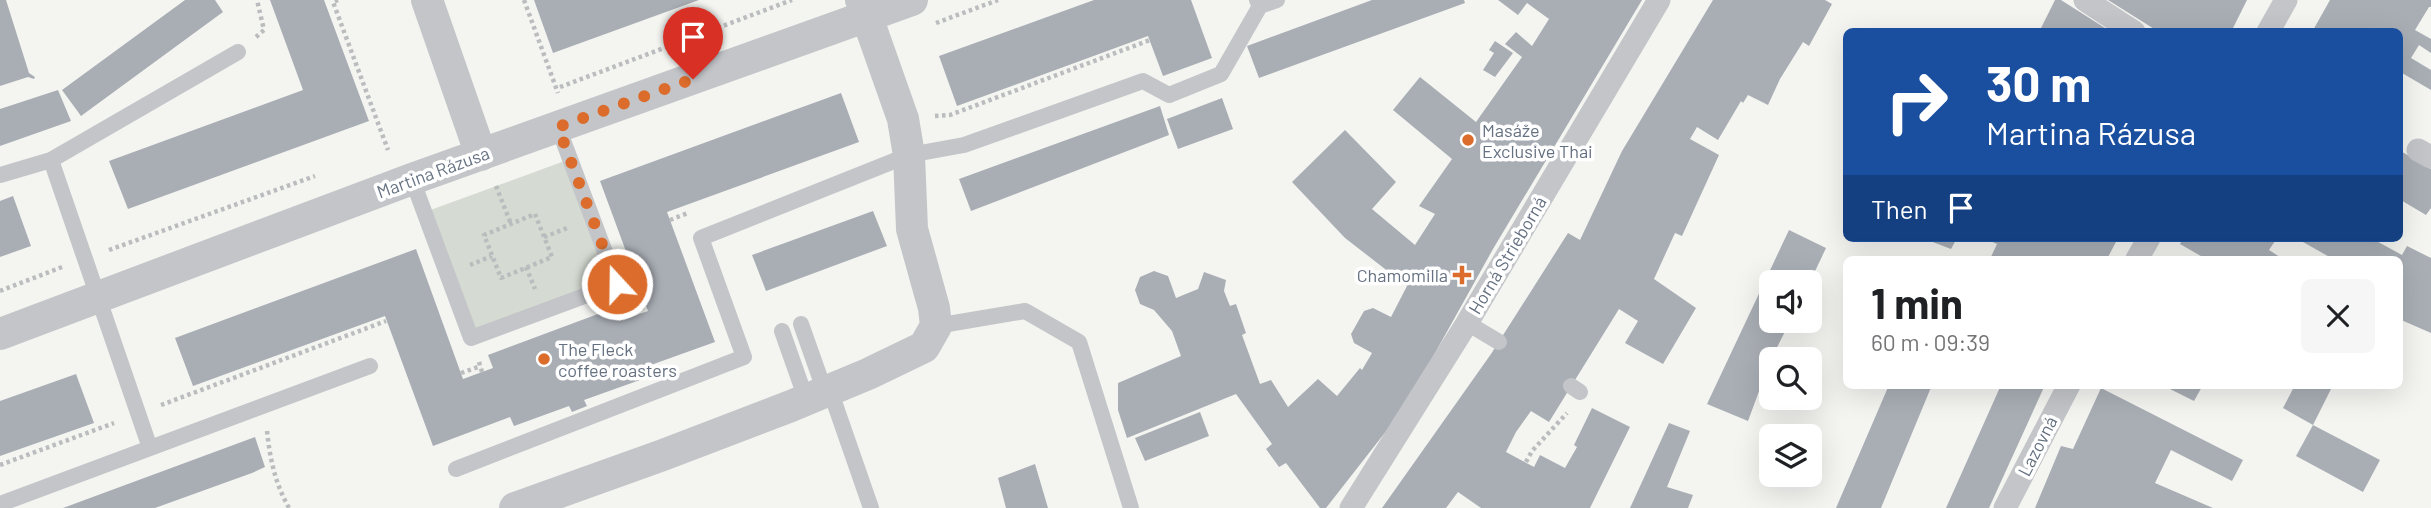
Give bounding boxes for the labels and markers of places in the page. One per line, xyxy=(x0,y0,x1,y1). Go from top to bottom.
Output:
pin xyxy=(663,7,723,79)
place label: Masáže Exclusive Thai xyxy=(1482,119,1593,162)
marker: Masáže Exclusive Thai xyxy=(1460,132,1476,148)
place label: Chamomilla xyxy=(1357,264,1448,286)
marker: Chamomilla xyxy=(1454,267,1470,283)
place label: The Fleck coffee roasters xyxy=(558,338,677,381)
marker: The Fleck coffee roasters xyxy=(536,351,552,367)

